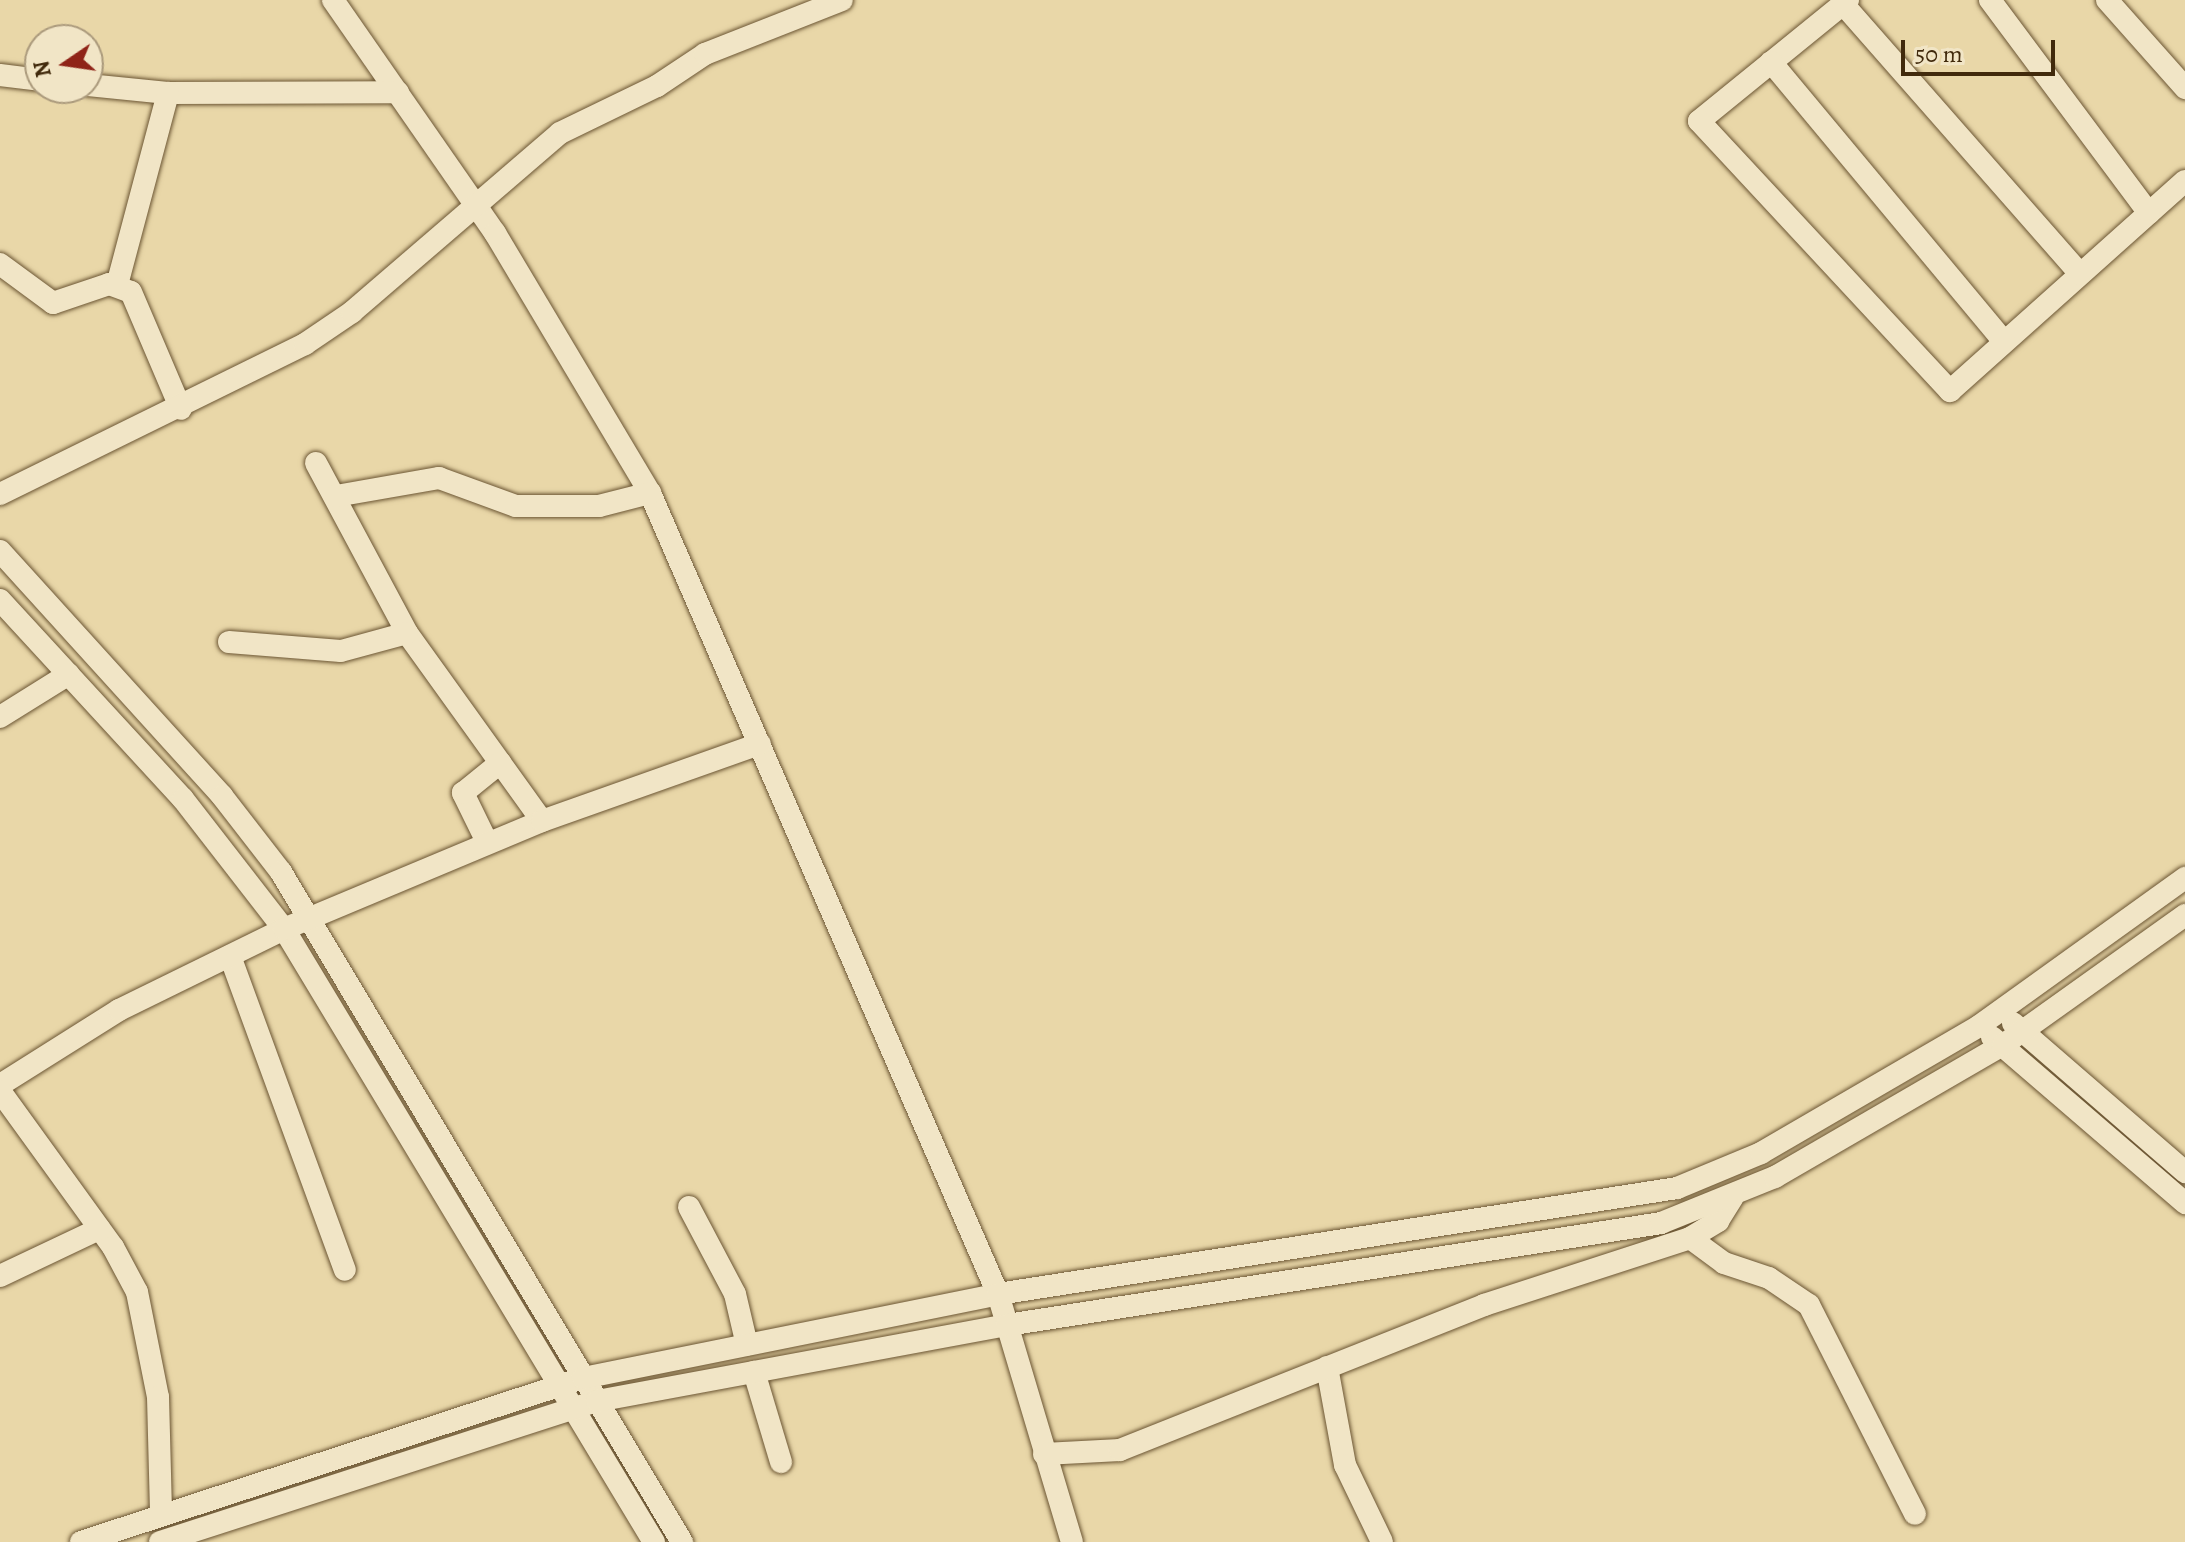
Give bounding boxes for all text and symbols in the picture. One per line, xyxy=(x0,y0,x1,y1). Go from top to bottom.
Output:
north arrow xyxy=(24,24,104,104)
scale bar xyxy=(1905,24,2059,74)
text: 50 m xyxy=(1915,38,1963,70)
text: N xyxy=(26,58,59,80)

